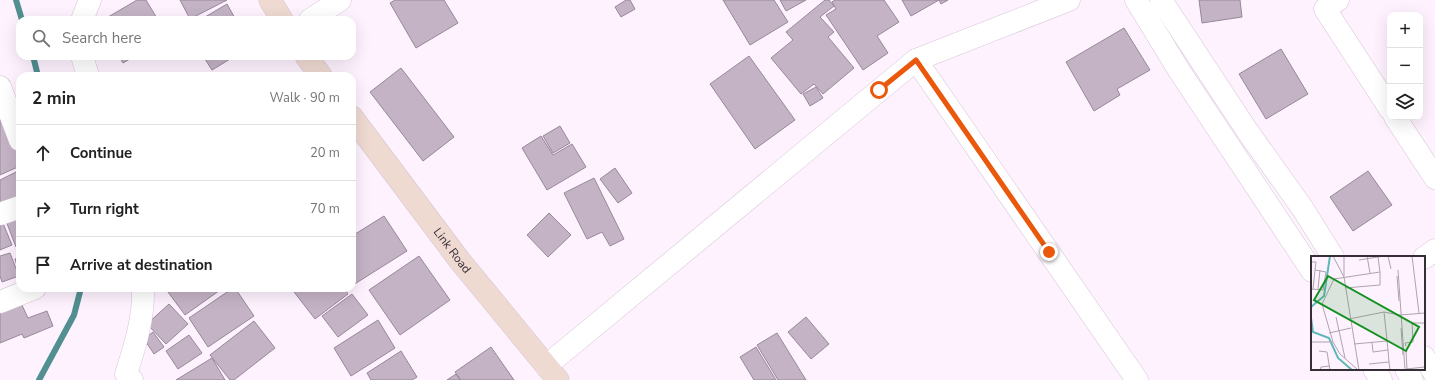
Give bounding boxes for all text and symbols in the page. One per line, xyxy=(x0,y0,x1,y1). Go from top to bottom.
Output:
map controls xyxy=(1387,12,1423,120)
button: + xyxy=(1387,12,1423,48)
search box xyxy=(16,16,356,60)
icon: search xyxy=(30,27,52,49)
text: Search here xyxy=(62,28,142,48)
button: − xyxy=(1387,48,1423,84)
route start xyxy=(870,81,888,99)
button: layers xyxy=(1387,84,1423,120)
text: 2 min xyxy=(32,87,76,110)
text: Walk · 90 m xyxy=(269,89,340,107)
icon: ahead xyxy=(32,142,54,164)
text: Continue xyxy=(70,143,132,163)
text: 20 m xyxy=(310,144,340,162)
icon: right xyxy=(32,198,54,220)
text: Turn right xyxy=(70,199,139,219)
text: 70 m xyxy=(310,200,340,218)
street label: Link Road xyxy=(430,225,475,277)
route end xyxy=(1040,243,1058,261)
icon: arrive xyxy=(32,254,54,276)
text: Arrive at destination xyxy=(70,255,213,275)
inset map xyxy=(1311,256,1425,370)

